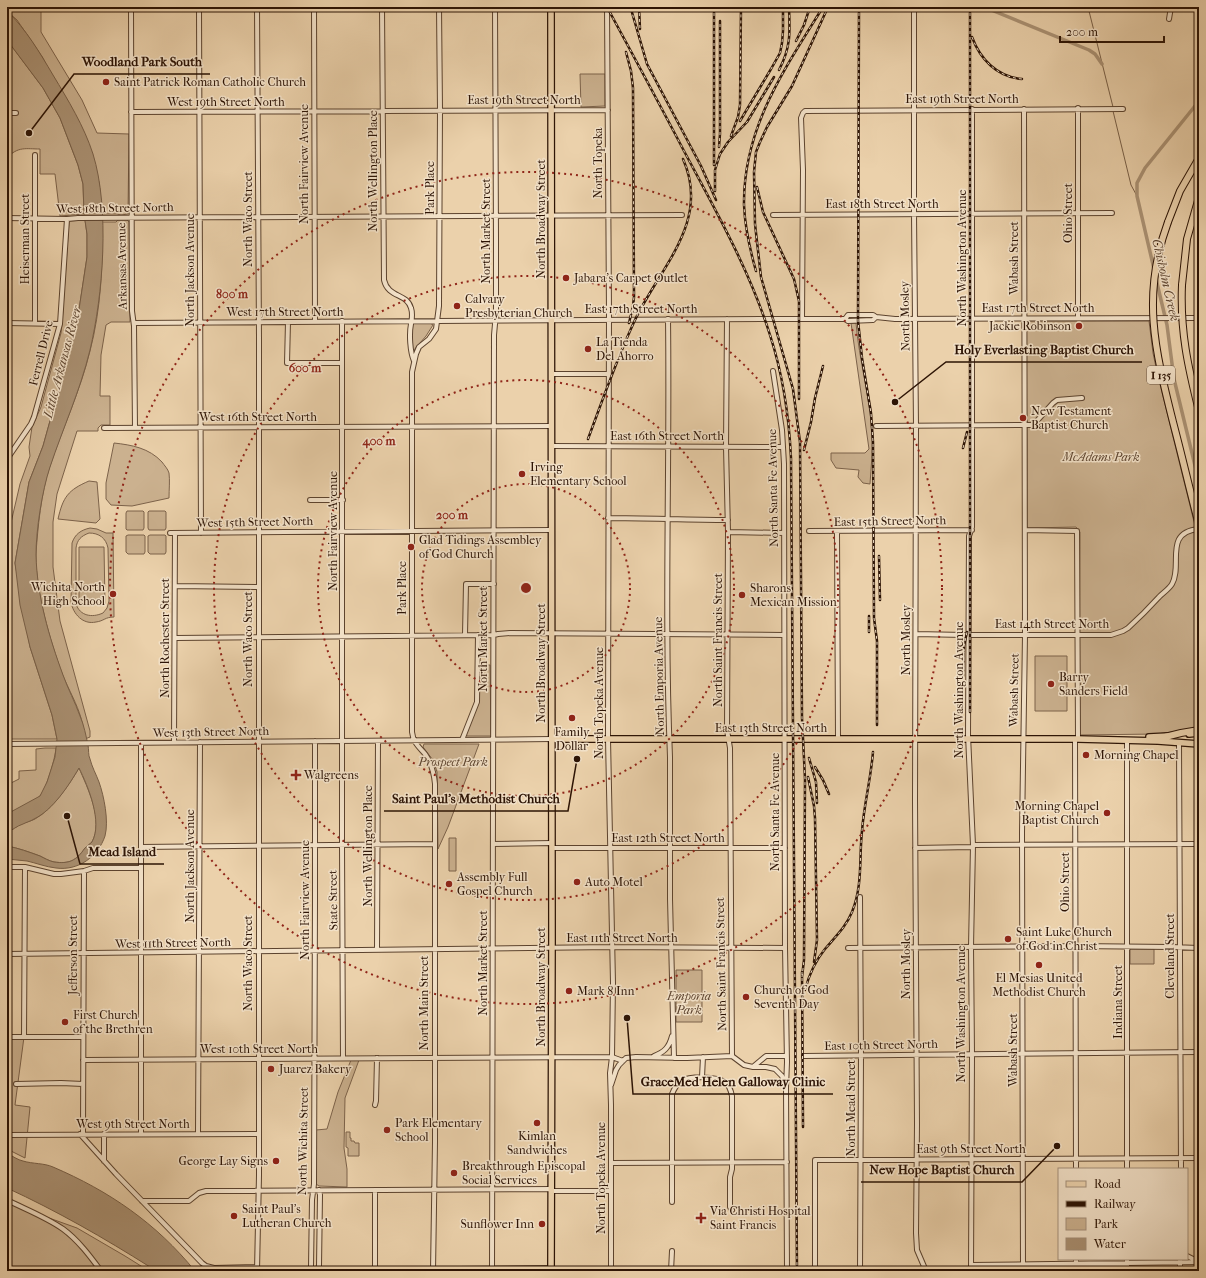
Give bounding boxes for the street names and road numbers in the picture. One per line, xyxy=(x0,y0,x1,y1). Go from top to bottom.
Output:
street label: East 19th Street North xyxy=(905,92,1019,106)
street label: East 19th Street North xyxy=(467,93,581,107)
street label: West 19th Street North xyxy=(166,95,285,109)
street label: North Fairview Avenue xyxy=(297,104,311,224)
street label: North Wellington Place xyxy=(366,110,380,232)
street label: North Topeka xyxy=(591,127,605,198)
street label: North Broadway Street xyxy=(534,159,548,279)
street label: Park Place xyxy=(423,161,437,215)
street label: North Waco Street xyxy=(241,170,255,267)
street label: North Market Street xyxy=(479,177,493,284)
street label: Ohio Street xyxy=(1061,182,1075,243)
street label: North Washington Avenue xyxy=(955,189,969,326)
street label: Heiserman Street xyxy=(18,193,32,285)
street label: East 18th Street North xyxy=(825,197,939,211)
street label: West 18th Street North xyxy=(55,200,174,216)
street label: North Jackson Avenue xyxy=(183,213,197,327)
street label: Wabash Street xyxy=(1007,220,1021,296)
street label: Arkansas Avenue xyxy=(114,222,130,311)
street label: North Mosley xyxy=(897,280,913,351)
street label: East 17th Street North xyxy=(981,301,1095,315)
street label: East 17th Street North xyxy=(584,302,698,316)
street label: West 17th Street North xyxy=(225,305,344,319)
street label: Ferrell Drive xyxy=(26,319,56,387)
road number: I 135 xyxy=(1147,366,1175,384)
street label: West 16th Street North xyxy=(198,410,317,424)
street label: East 16th Street North xyxy=(610,429,724,443)
street label: North Santa Fe Avenue xyxy=(765,429,781,547)
street label: North Fairview Avenue xyxy=(326,471,340,591)
street label: East 15th Street North xyxy=(834,513,947,529)
street label: West 15th Street North xyxy=(196,514,314,530)
street label: Park Place xyxy=(395,561,409,615)
street label: North Saint Francis Street xyxy=(711,572,725,707)
street label: North Rochester Street xyxy=(158,577,172,698)
street label: North Market Street xyxy=(476,585,490,692)
street label: North Waco Street xyxy=(241,590,255,687)
street label: North Broadway Street xyxy=(534,603,548,723)
street label: North Mosley xyxy=(899,604,913,675)
street label: North Emporia Avenue xyxy=(651,616,667,736)
street label: East 14th Street North xyxy=(995,617,1109,631)
street label: North Washington Avenue xyxy=(952,621,966,758)
street label: North Topeka Avenue xyxy=(592,647,606,759)
street label: Wabash Street xyxy=(1006,652,1022,728)
street label: East 13th Street North xyxy=(715,721,827,735)
street label: West 13th Street North xyxy=(152,724,270,740)
street label: North Santa Fe Avenue xyxy=(768,753,782,871)
street label: North Wellington Place xyxy=(361,785,375,907)
street label: North Jackson Avenue xyxy=(183,809,197,923)
street label: East 12th Street North xyxy=(611,831,725,845)
street label: North Fairview Avenue xyxy=(298,840,312,960)
street label: Ohio Street xyxy=(1058,851,1072,912)
street label: State Street xyxy=(325,869,341,930)
street label: North Saint Francis Street xyxy=(713,896,729,1031)
street label: North Market Street xyxy=(476,909,490,1016)
street label: Cleveland Street xyxy=(1163,913,1177,999)
street label: Jefferson Street xyxy=(66,914,80,996)
street label: North Waco Street xyxy=(241,914,255,1011)
street label: North Broadway Street xyxy=(534,927,548,1047)
street label: North Mosley xyxy=(899,928,913,999)
street label: East 11th Street North xyxy=(566,931,678,945)
street label: West 11th Street North xyxy=(114,935,231,951)
street label: North Washington Avenue xyxy=(954,945,968,1082)
street label: North Main Street xyxy=(417,955,431,1050)
street label: Indiana Street xyxy=(1111,964,1125,1039)
street label: Wabash Street xyxy=(1006,1012,1020,1088)
street label: East 10th Street North xyxy=(824,1037,938,1053)
street label: West 10th Street North xyxy=(199,1042,318,1056)
street label: North Mead Street xyxy=(844,1059,858,1156)
street label: North Wichita Street xyxy=(295,1086,311,1195)
street label: West 9th Street North xyxy=(75,1117,190,1131)
street label: North Topeka Avenue xyxy=(594,1122,608,1234)
street label: East 9th Street North xyxy=(916,1142,1026,1156)

